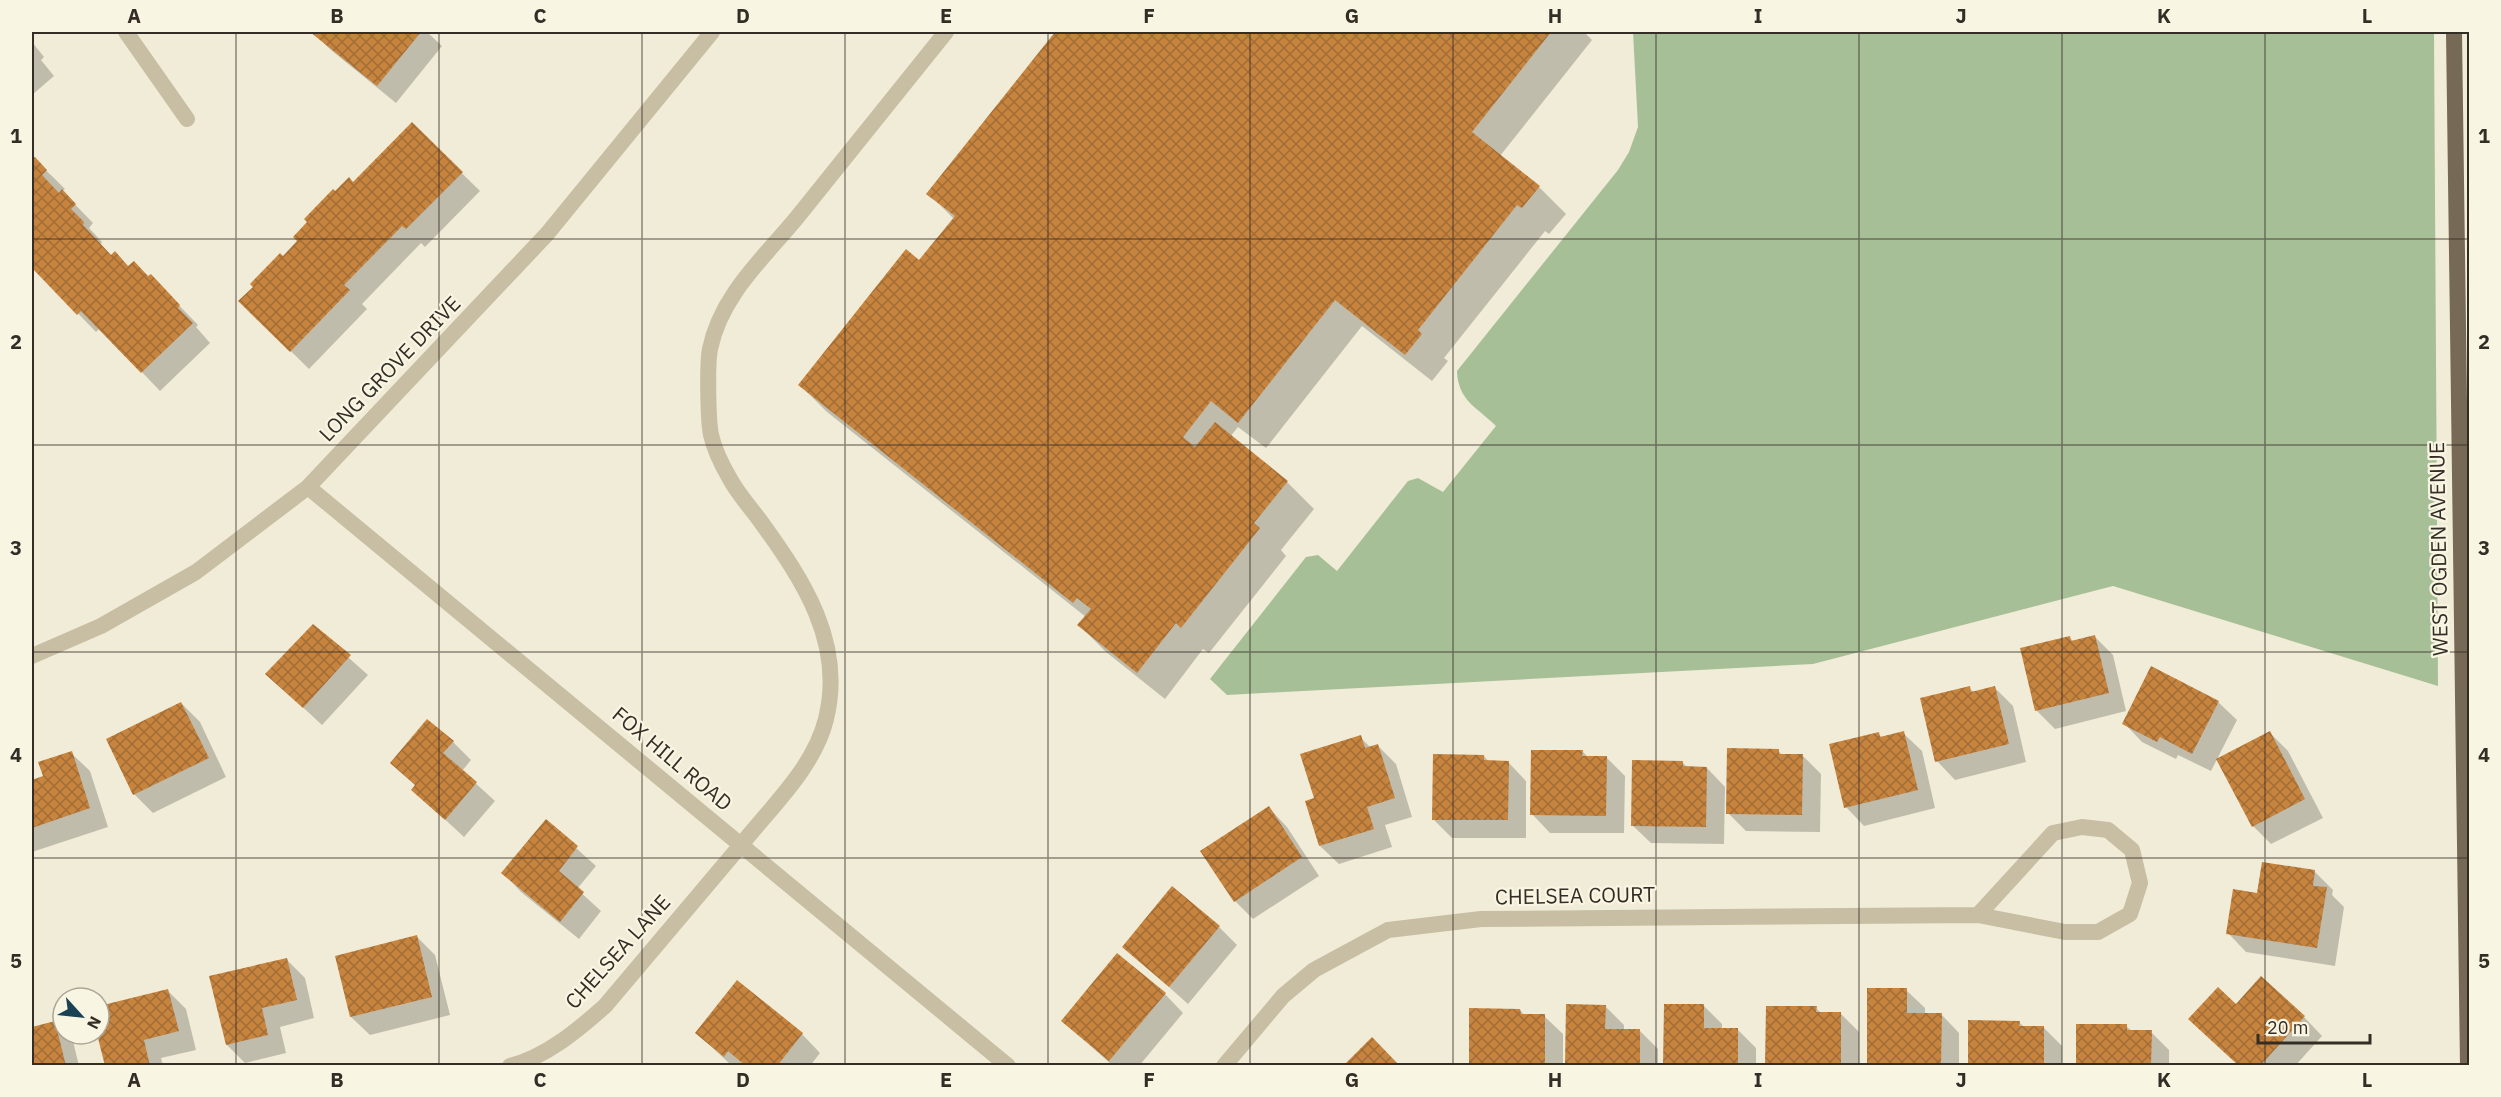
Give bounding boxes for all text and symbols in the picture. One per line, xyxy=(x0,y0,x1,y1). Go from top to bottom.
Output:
text: A xyxy=(127,2,141,29)
text: B xyxy=(330,2,344,29)
text: C xyxy=(533,2,547,29)
text: D xyxy=(736,2,750,29)
text: E xyxy=(940,2,952,29)
text: F xyxy=(1143,2,1155,29)
text: G xyxy=(1345,2,1359,29)
text: H xyxy=(1548,2,1562,29)
text: I xyxy=(1754,2,1762,29)
text: J xyxy=(1955,2,1967,29)
text: K xyxy=(2157,2,2171,29)
text: L xyxy=(2362,2,2372,29)
text: 1 xyxy=(10,122,22,149)
text: 1 xyxy=(2478,122,2490,149)
street label: LONG GROVE DRIVE xyxy=(312,289,466,447)
text: 2 xyxy=(10,328,22,355)
text: 2 xyxy=(2478,328,2490,355)
street label: WEST OGDEN AVENUE xyxy=(2422,442,2454,656)
text: 3 xyxy=(10,534,22,561)
text: 3 xyxy=(2478,534,2490,561)
street label: FOX HILL ROAD xyxy=(607,700,738,817)
text: 4 xyxy=(10,741,22,768)
text: 4 xyxy=(2478,741,2490,768)
street label: CHELSEA COURT xyxy=(1495,880,1655,910)
street label: CHELSEA LANE xyxy=(558,888,676,1015)
text: 5 xyxy=(10,947,22,974)
text: 5 xyxy=(2478,947,2490,974)
north arrow xyxy=(51,986,111,1046)
scale bar xyxy=(2258,1007,2370,1045)
text: N xyxy=(83,1013,106,1033)
text: 20 m xyxy=(2267,1016,2309,1039)
text: A xyxy=(127,1066,141,1093)
text: B xyxy=(330,1066,344,1093)
text: C xyxy=(533,1066,547,1093)
text: D xyxy=(736,1066,750,1093)
text: E xyxy=(940,1066,952,1093)
text: F xyxy=(1143,1066,1155,1093)
text: G xyxy=(1345,1066,1359,1093)
text: H xyxy=(1548,1066,1562,1093)
text: I xyxy=(1754,1066,1762,1093)
text: J xyxy=(1955,1066,1967,1093)
text: K xyxy=(2157,1066,2171,1093)
text: L xyxy=(2362,1066,2372,1093)

